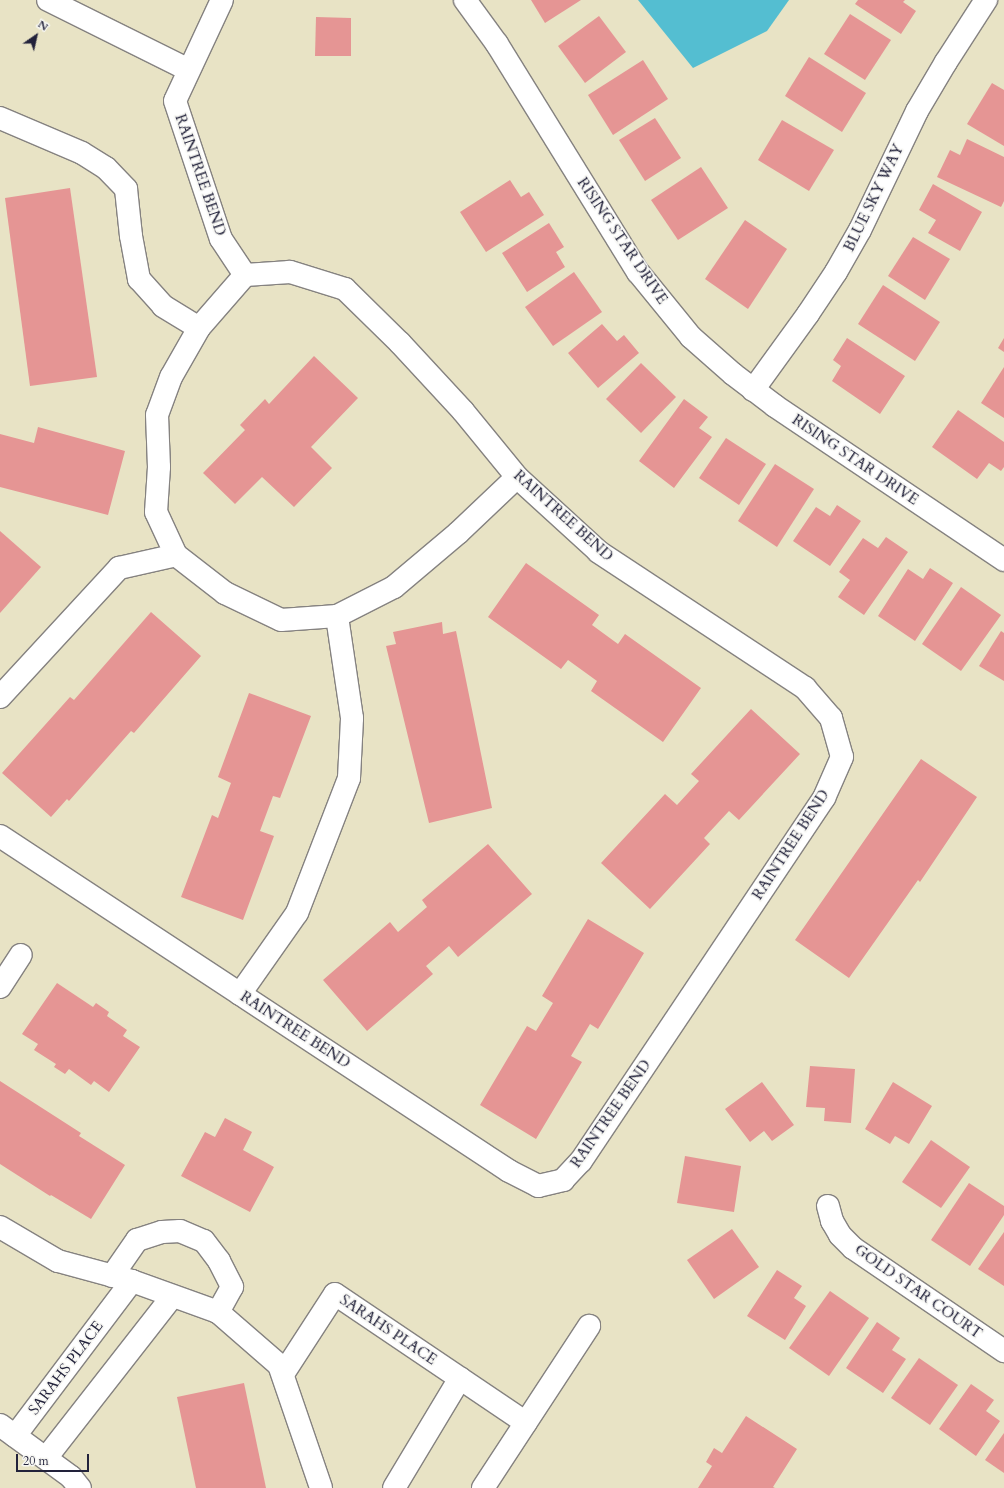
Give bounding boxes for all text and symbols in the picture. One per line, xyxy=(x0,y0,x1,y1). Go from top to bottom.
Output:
north arrow xyxy=(16,16,56,56)
text: N xyxy=(35,17,51,35)
street label: RAINTREE BEND xyxy=(171,112,229,238)
street label: BLUE SKY WAY xyxy=(840,141,908,255)
street label: RISING STAR DRIVE xyxy=(573,174,671,308)
street label: RISING STAR DRIVE xyxy=(788,411,922,509)
street label: RAINTREE BEND xyxy=(510,467,616,565)
street label: RAINTREE BEND xyxy=(749,787,833,903)
street label: RAINTREE BEND xyxy=(237,988,353,1072)
street label: RAINTREE BEND xyxy=(567,1057,655,1171)
street label: GOLD STAR COURT xyxy=(851,1241,985,1343)
street label: SARAHS PLACE xyxy=(336,1291,440,1369)
street label: SARAHS PLACE xyxy=(25,1318,107,1418)
scale bar xyxy=(18,1446,91,1472)
text: 20 m xyxy=(23,1453,49,1469)

